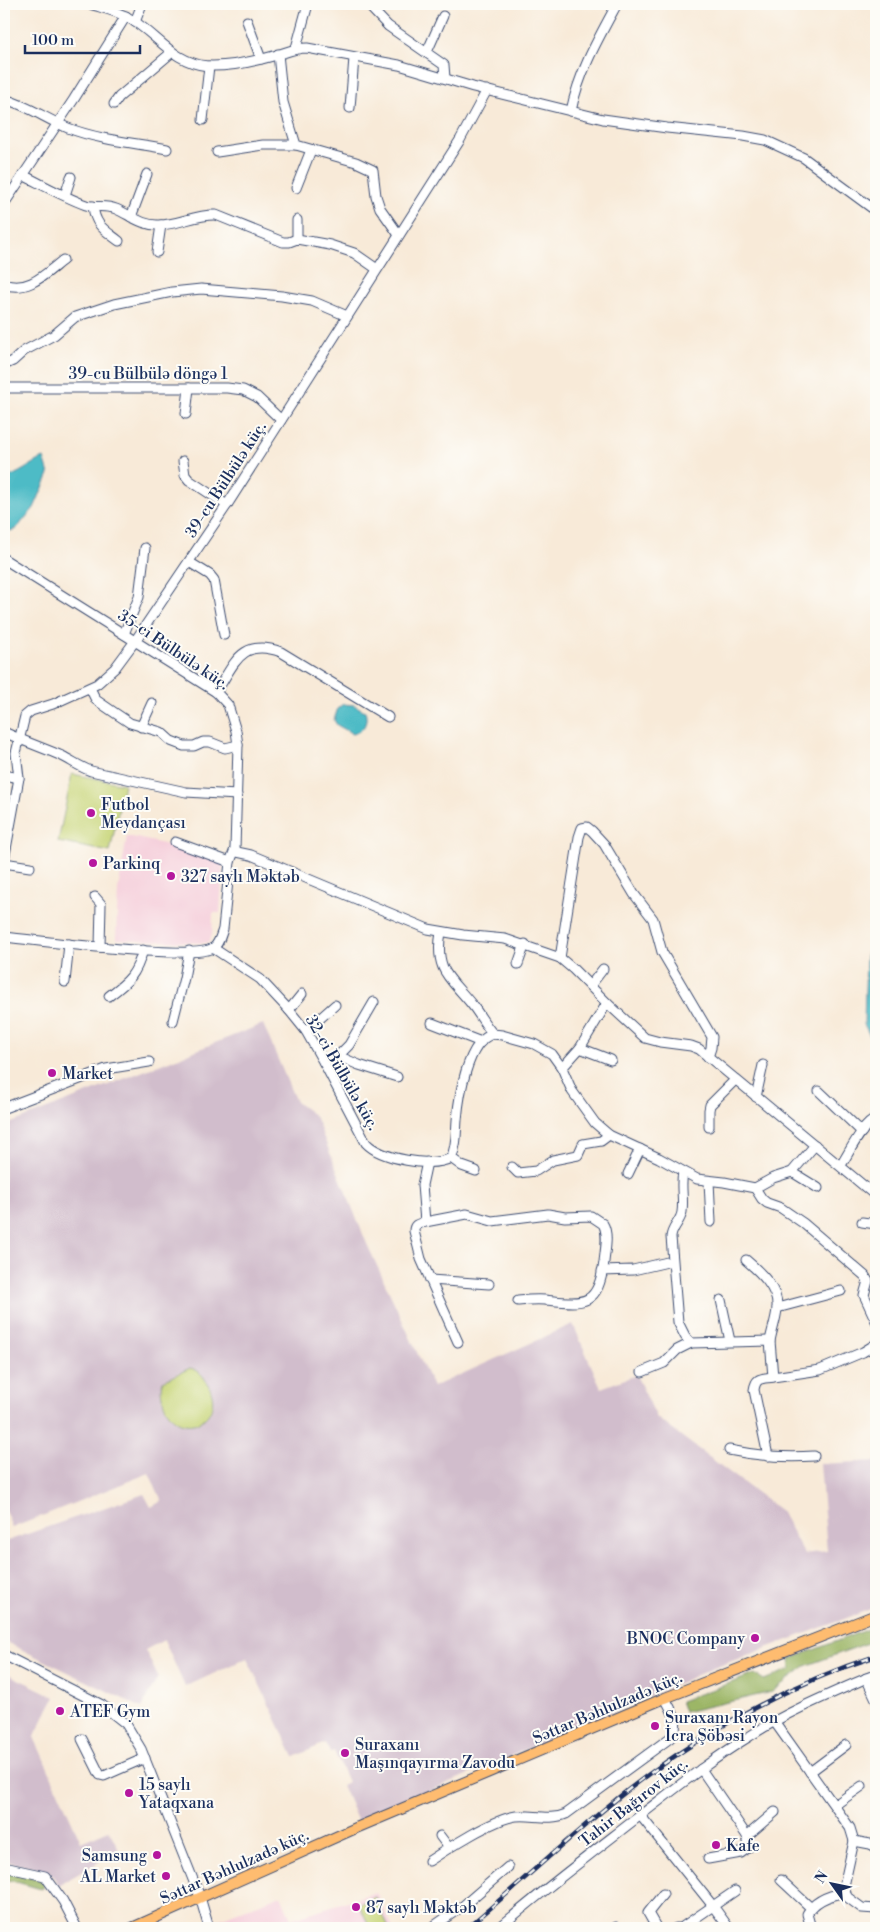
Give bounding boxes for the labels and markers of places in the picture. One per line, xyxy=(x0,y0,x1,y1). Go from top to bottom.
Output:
place label: Futbol Meydançası xyxy=(101,795,186,833)
marker: Futbol Meydançası xyxy=(85,807,97,819)
place label: Parkinq xyxy=(103,854,161,874)
marker: Parkinq xyxy=(87,857,99,869)
place label: 327 saylı Məktəb xyxy=(181,867,300,887)
marker: 327 saylı Məktəb xyxy=(165,870,177,882)
place label: Market xyxy=(62,1064,113,1084)
marker: Market xyxy=(46,1067,58,1079)
place label: BNOC Company xyxy=(626,1629,745,1649)
marker: BNOC Company xyxy=(749,1632,761,1644)
place label: ATEF Gym xyxy=(69,1702,150,1722)
marker: ATEF Gym xyxy=(54,1705,66,1717)
place label: Suraxanı Rayon İcra Şöbəsi xyxy=(665,1708,779,1746)
marker: Suraxanı Rayon İcra Şöbəsi xyxy=(649,1720,661,1732)
place label: Suraxanı Maşınqayırma Zavodu xyxy=(355,1735,515,1773)
marker: Suraxanı Maşınqayırma Zavodu xyxy=(339,1747,351,1759)
place label: 15 saylı Yataqxana xyxy=(138,1775,215,1813)
marker: 15 saylı Yataqxana xyxy=(123,1787,135,1799)
place label: Kafe xyxy=(726,1836,760,1856)
marker: Kafe xyxy=(710,1839,722,1851)
place label: Samsung xyxy=(82,1846,148,1866)
marker: Samsung xyxy=(151,1849,163,1861)
place label: AL Market xyxy=(79,1867,156,1887)
marker: AL Market xyxy=(160,1870,172,1882)
place label: 87 saylı Məktəb xyxy=(366,1898,477,1918)
marker: 87 saylı Məktəb xyxy=(350,1901,362,1913)

